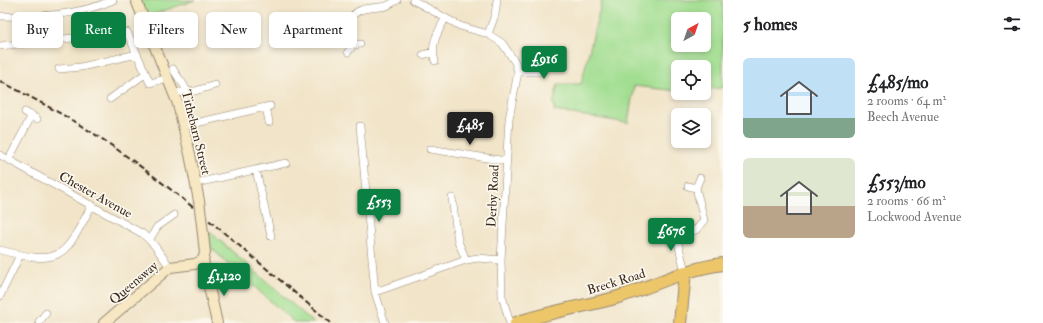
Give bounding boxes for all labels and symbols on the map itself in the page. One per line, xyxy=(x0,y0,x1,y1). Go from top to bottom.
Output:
north arrow xyxy=(671,12,711,52)
pin: £916 xyxy=(520,46,568,80)
street label: Tithebarn Street xyxy=(178,88,214,176)
pin: £485 xyxy=(446,112,494,146)
street label: Derby Road xyxy=(483,164,504,228)
street label: Chester Avenue xyxy=(56,168,135,222)
pin: £553 xyxy=(355,189,403,223)
pin: £676 xyxy=(647,218,695,252)
street label: Queensway xyxy=(106,258,162,309)
pin: £1,120 xyxy=(191,263,257,297)
street label: Breck Road xyxy=(585,265,648,298)

